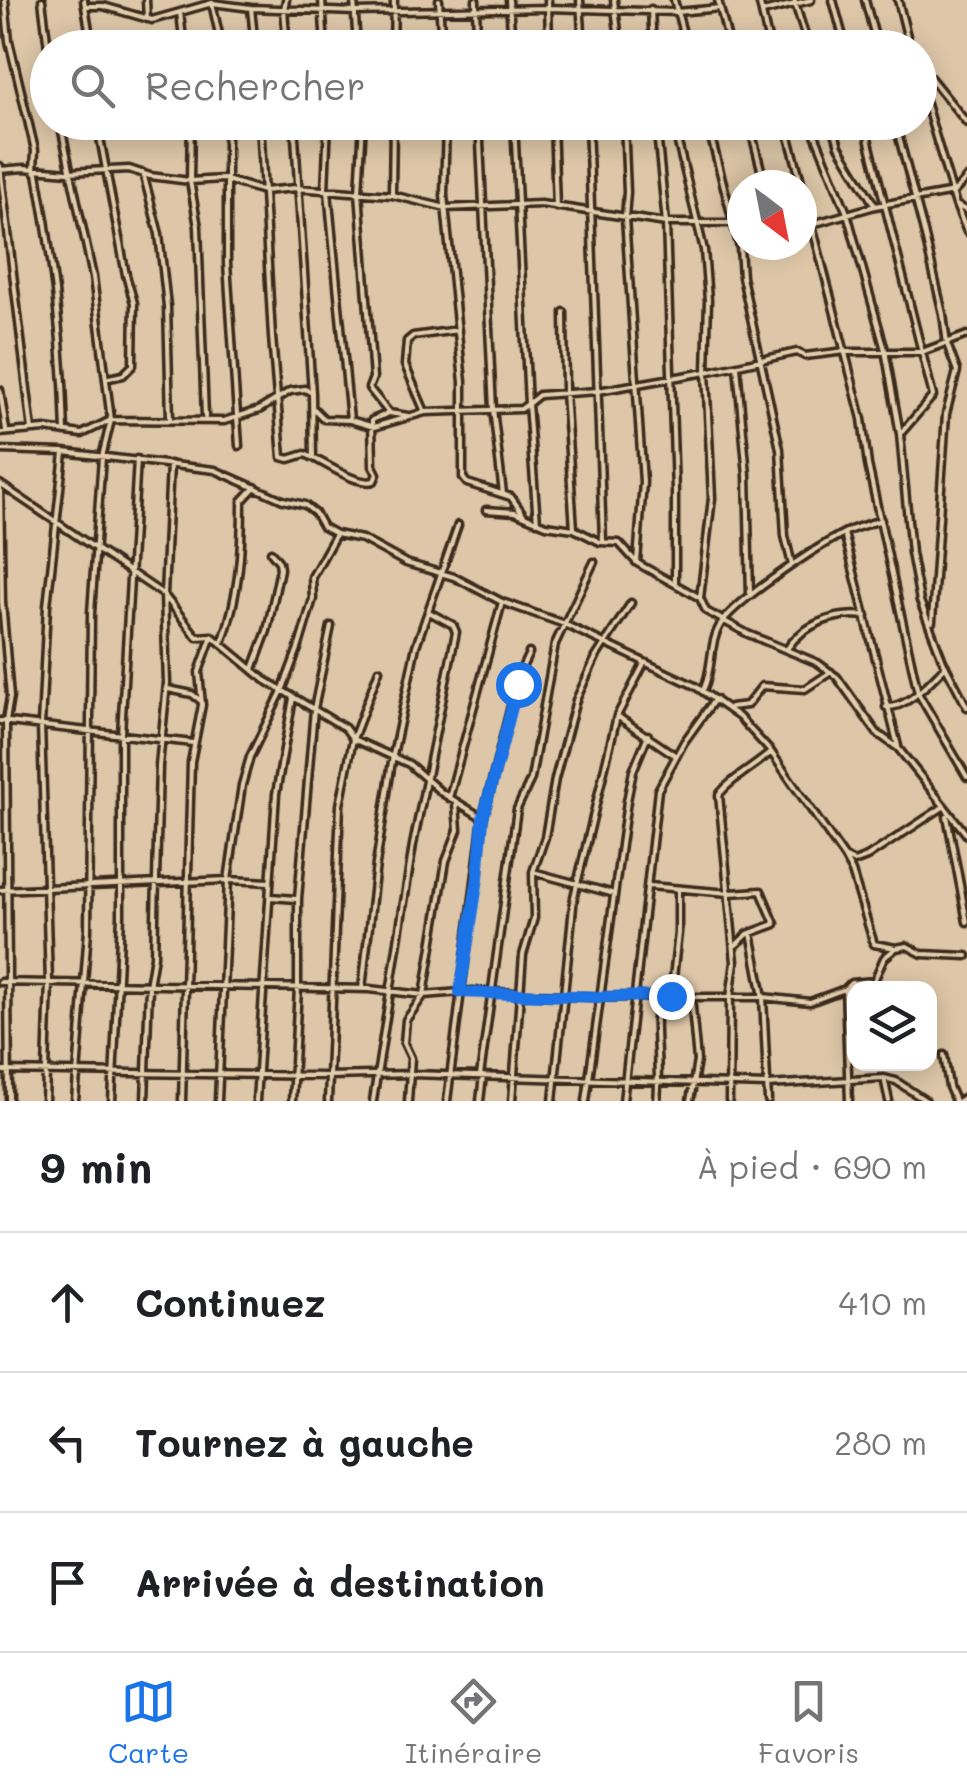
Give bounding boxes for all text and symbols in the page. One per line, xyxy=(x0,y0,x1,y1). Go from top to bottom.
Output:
search box xyxy=(30,30,937,140)
icon: search xyxy=(65,58,120,113)
text: Rechercher xyxy=(145,60,366,110)
north arrow xyxy=(727,170,817,260)
route start xyxy=(496,662,542,708)
route end xyxy=(649,974,695,1020)
map controls xyxy=(847,981,937,1071)
button: layers xyxy=(847,981,937,1071)
text: 9 min xyxy=(40,1139,152,1194)
text: À pied · 690 m xyxy=(697,1145,927,1187)
icon: ahead xyxy=(40,1275,95,1330)
text: Continuez xyxy=(135,1277,326,1327)
text: 410 m xyxy=(838,1281,927,1323)
icon: left xyxy=(40,1415,95,1470)
text: Tournez à gauche xyxy=(135,1417,474,1467)
text: 280 m xyxy=(834,1421,927,1463)
icon: arrive xyxy=(40,1555,95,1610)
text: Arrivée à destination xyxy=(135,1557,545,1607)
tab: Carte xyxy=(108,1674,189,1770)
tab: Itinéraire xyxy=(405,1674,542,1770)
tab: Favoris xyxy=(758,1674,859,1770)

